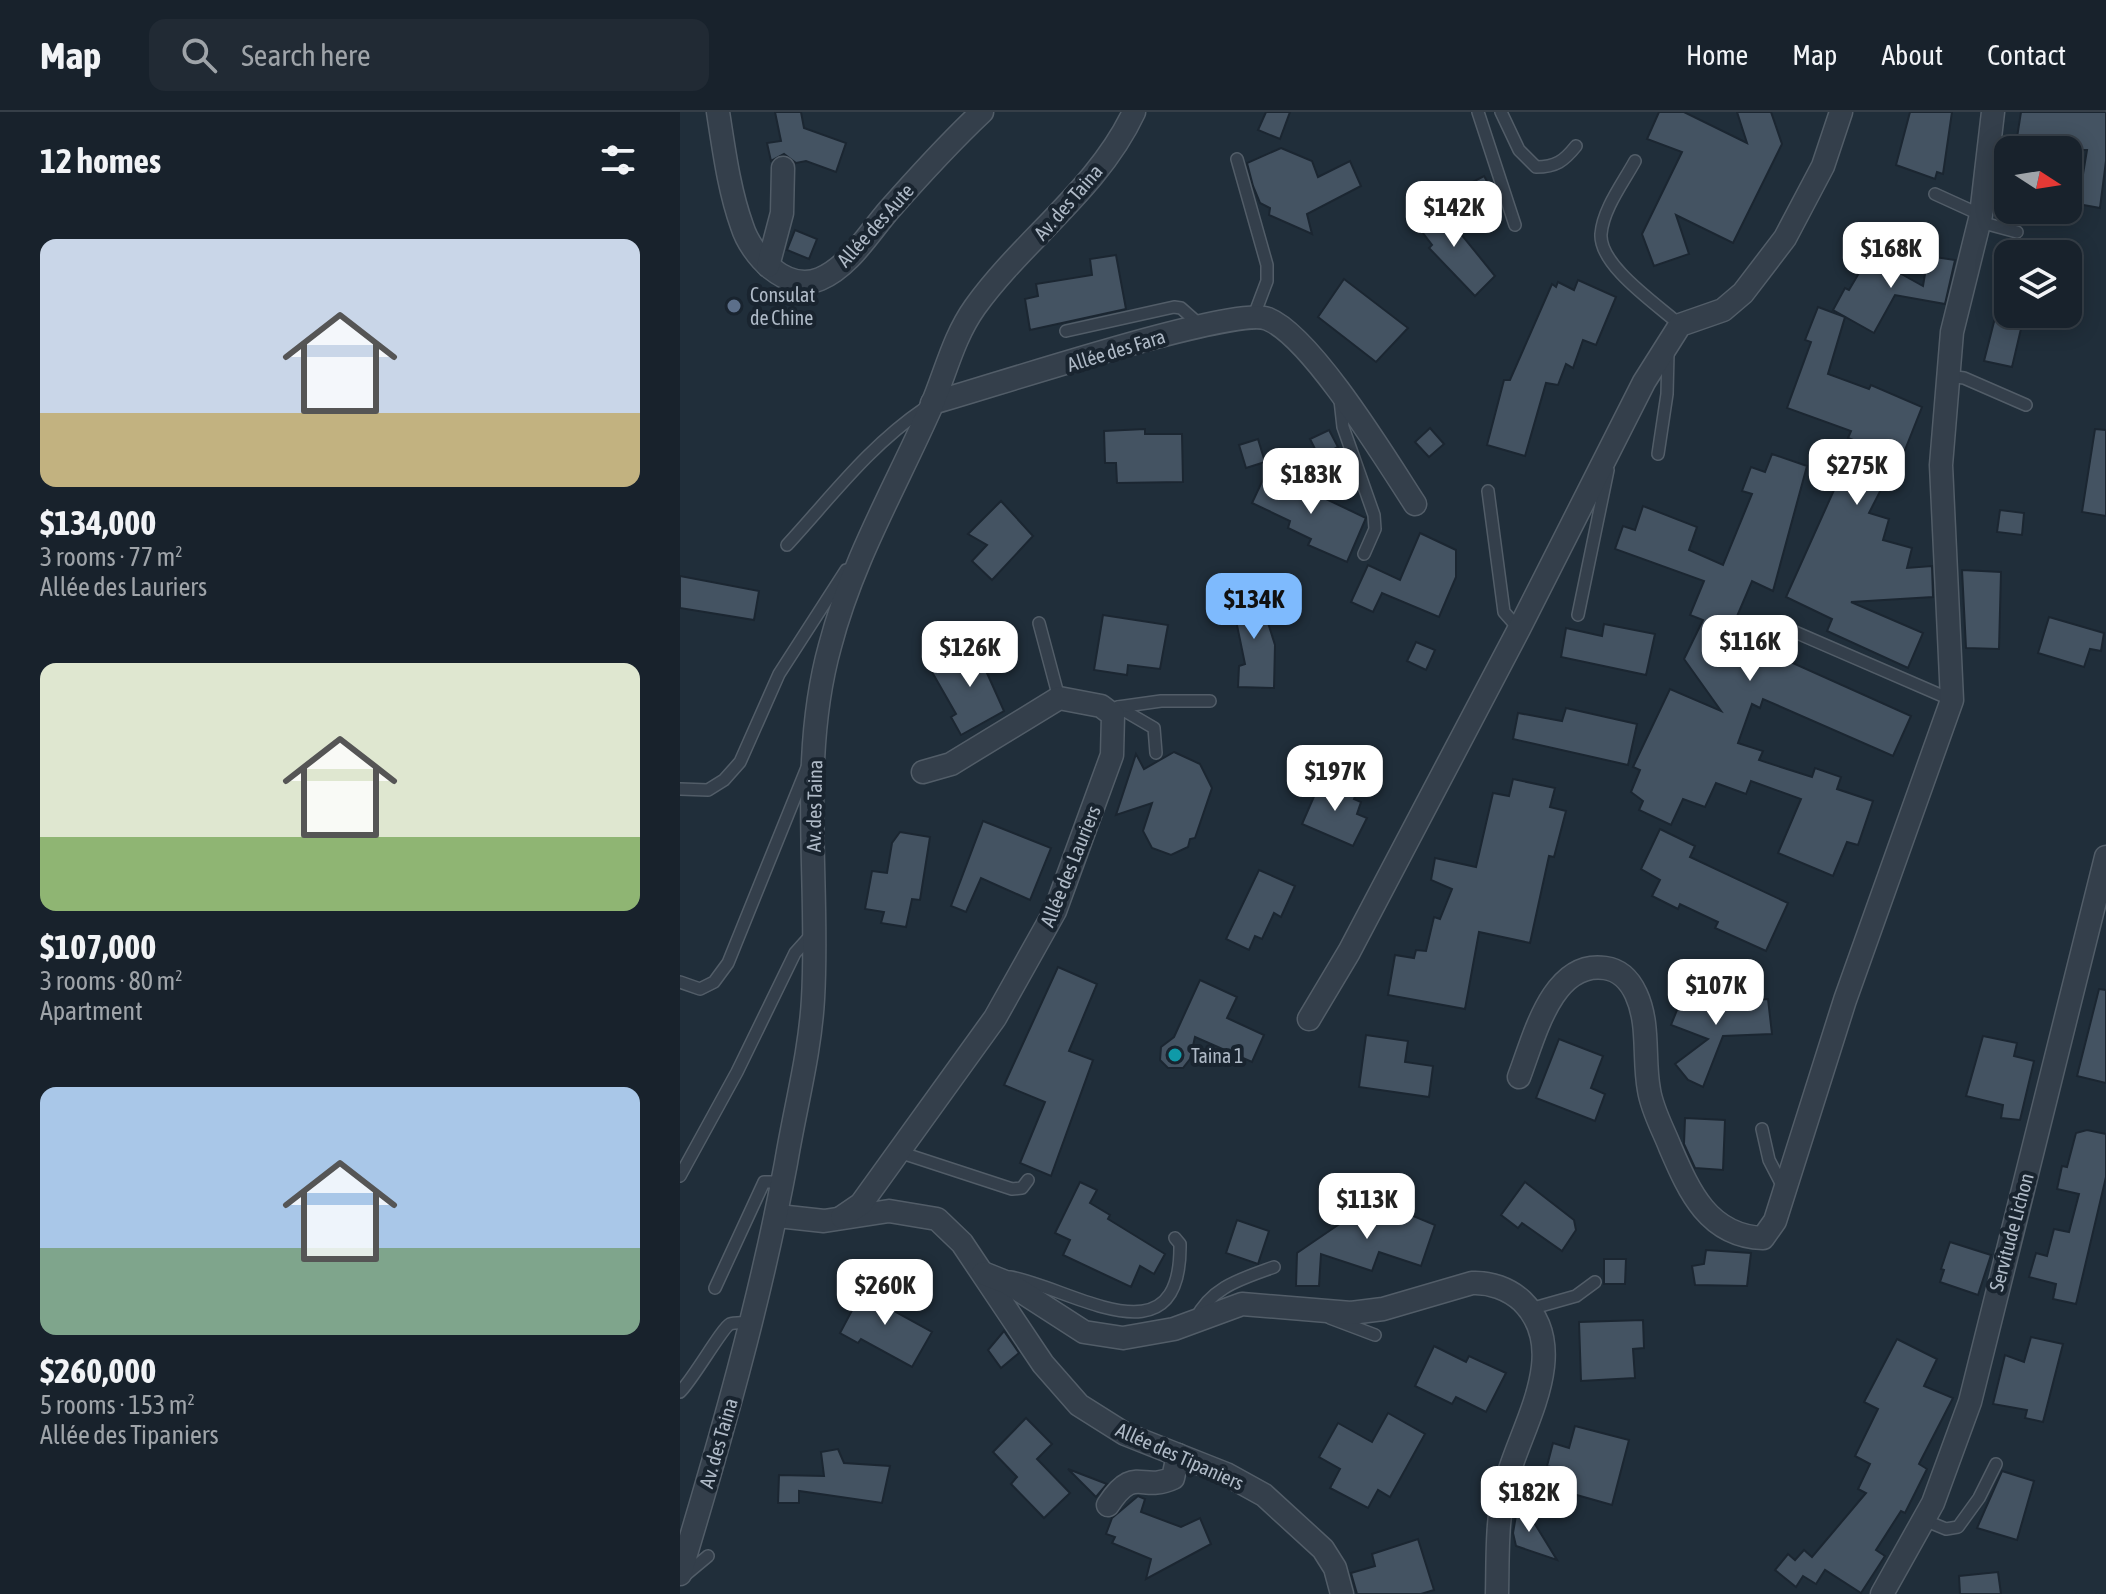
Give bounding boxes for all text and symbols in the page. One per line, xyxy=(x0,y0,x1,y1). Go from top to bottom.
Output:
search box xyxy=(149,19,709,91)
icon: search xyxy=(177,33,221,77)
text: Map xyxy=(40,34,101,77)
text: Search here xyxy=(241,38,371,72)
text: Home xyxy=(1686,39,1748,71)
text: Map xyxy=(1792,39,1837,71)
text: About xyxy=(1881,39,1943,71)
text: Contact xyxy=(1987,39,2066,71)
north arrow xyxy=(1994,136,2082,224)
map controls xyxy=(1994,136,2082,328)
icon: filters xyxy=(596,138,640,182)
text: 12 homes xyxy=(40,141,161,180)
street label: Av. des Taina xyxy=(1029,160,1107,244)
street label: Allée des Aute xyxy=(832,179,918,271)
pin: $142K xyxy=(1398,181,1510,249)
text: $142K xyxy=(1424,192,1484,222)
pin: $168K xyxy=(1835,222,1947,290)
text: $168K xyxy=(1861,233,1921,263)
button: layers xyxy=(1994,240,2082,328)
place label: Consulat de Chine xyxy=(750,283,815,329)
icon: home xyxy=(268,291,412,435)
marker: Consulat de Chine xyxy=(725,297,743,315)
street label: Allée des Fara xyxy=(1064,324,1168,376)
pin: $275K xyxy=(1801,439,1913,507)
pin: $183K xyxy=(1255,448,1367,516)
text: $275K xyxy=(1827,450,1887,480)
text: $183K xyxy=(1281,459,1341,489)
text: $134,000 xyxy=(40,503,156,542)
text: 3 rooms · 77 m² xyxy=(40,542,182,572)
text: Allée des Lauriers xyxy=(40,572,207,602)
pin: $134K xyxy=(1198,573,1310,641)
text: $134K xyxy=(1224,584,1284,614)
pin: $116K xyxy=(1694,615,1806,683)
pin: $126K xyxy=(914,621,1026,689)
text: $116K xyxy=(1720,626,1780,656)
text: $126K xyxy=(940,632,1000,662)
icon: home xyxy=(268,715,412,859)
pin: $197K xyxy=(1279,745,1391,813)
text: $197K xyxy=(1305,756,1365,786)
street label: Av. des Taina xyxy=(802,760,826,852)
street label: Allée des Lauriers xyxy=(1035,802,1105,930)
text: $107,000 xyxy=(40,927,156,966)
pin: $107K xyxy=(1660,959,1772,1027)
text: 3 rooms · 80 m² xyxy=(40,966,182,996)
text: $107K xyxy=(1686,970,1746,1000)
text: Apartment xyxy=(40,996,143,1026)
place label: Taina 1 xyxy=(1191,1044,1243,1067)
marker: Taina 1 xyxy=(1166,1046,1184,1064)
icon: home xyxy=(268,1139,412,1283)
street label: Servitude Lichon xyxy=(1984,1170,2038,1294)
pin: $113K xyxy=(1311,1173,1423,1241)
text: $113K xyxy=(1337,1184,1397,1214)
pin: $260K xyxy=(829,1259,941,1327)
text: $260K xyxy=(855,1270,915,1300)
text: $260,000 xyxy=(40,1351,156,1390)
text: 5 rooms · 153 m² xyxy=(40,1390,195,1420)
street label: Av. des Taina xyxy=(694,1395,742,1491)
street label: Allée des Tipaniers xyxy=(1113,1418,1247,1494)
text: Allée des Tipaniers xyxy=(40,1420,219,1450)
pin: $182K xyxy=(1473,1466,1585,1534)
text: $182K xyxy=(1499,1477,1559,1507)

